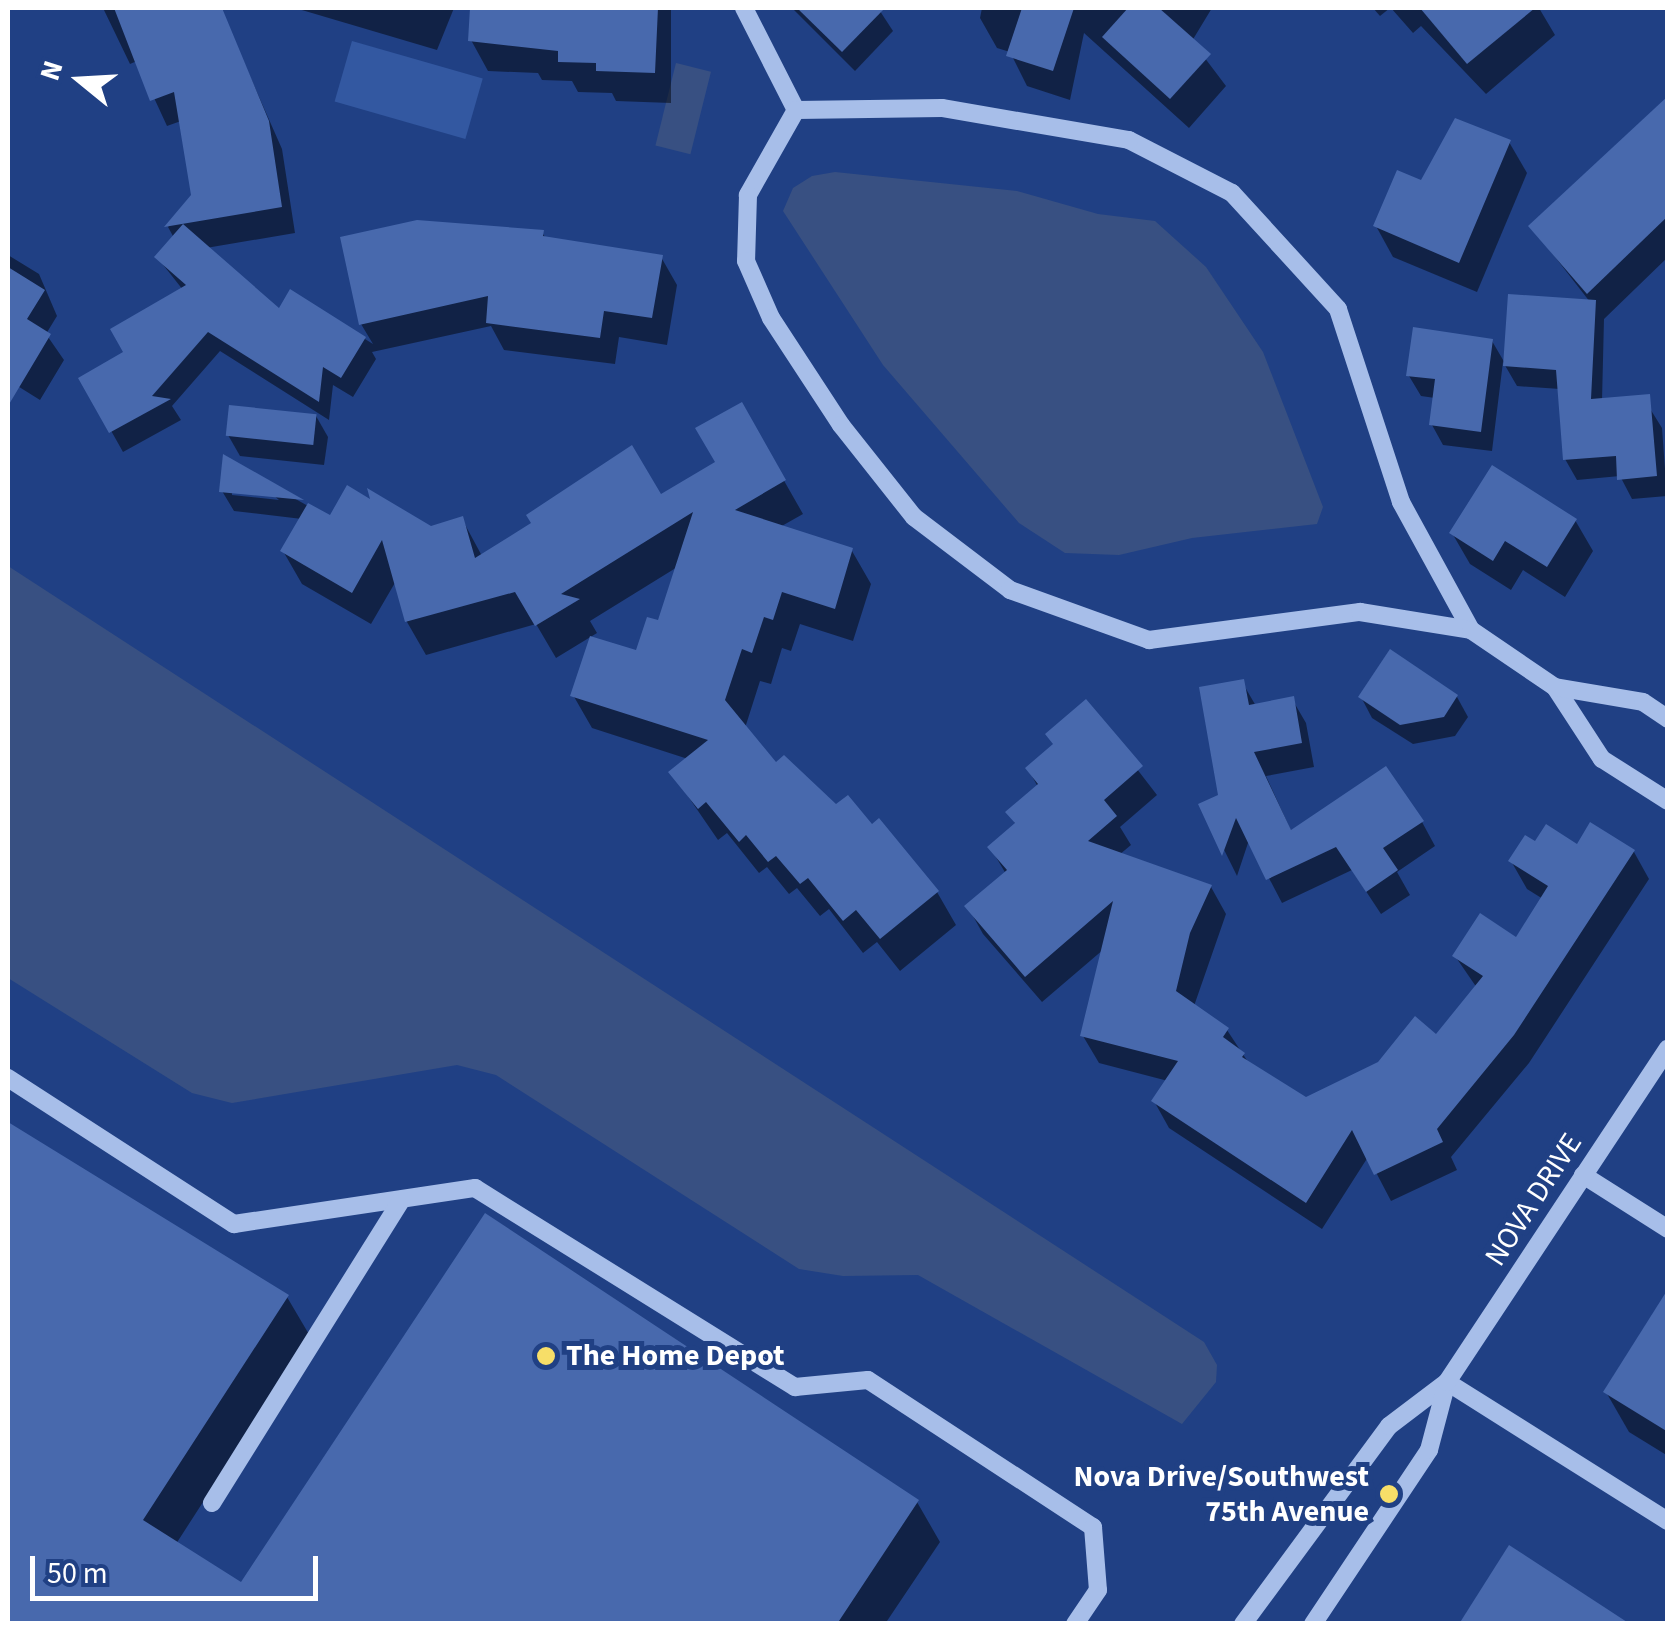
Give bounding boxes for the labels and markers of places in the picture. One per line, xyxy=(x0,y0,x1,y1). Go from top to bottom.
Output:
place label: The Home Depot xyxy=(566,1338,785,1374)
marker: The Home Depot xyxy=(535,1345,557,1367)
place label: Nova Drive/Southwest 75th Avenue xyxy=(1074,1459,1369,1530)
marker: Nova Drive/Southwest 75th Avenue xyxy=(1378,1483,1400,1505)

